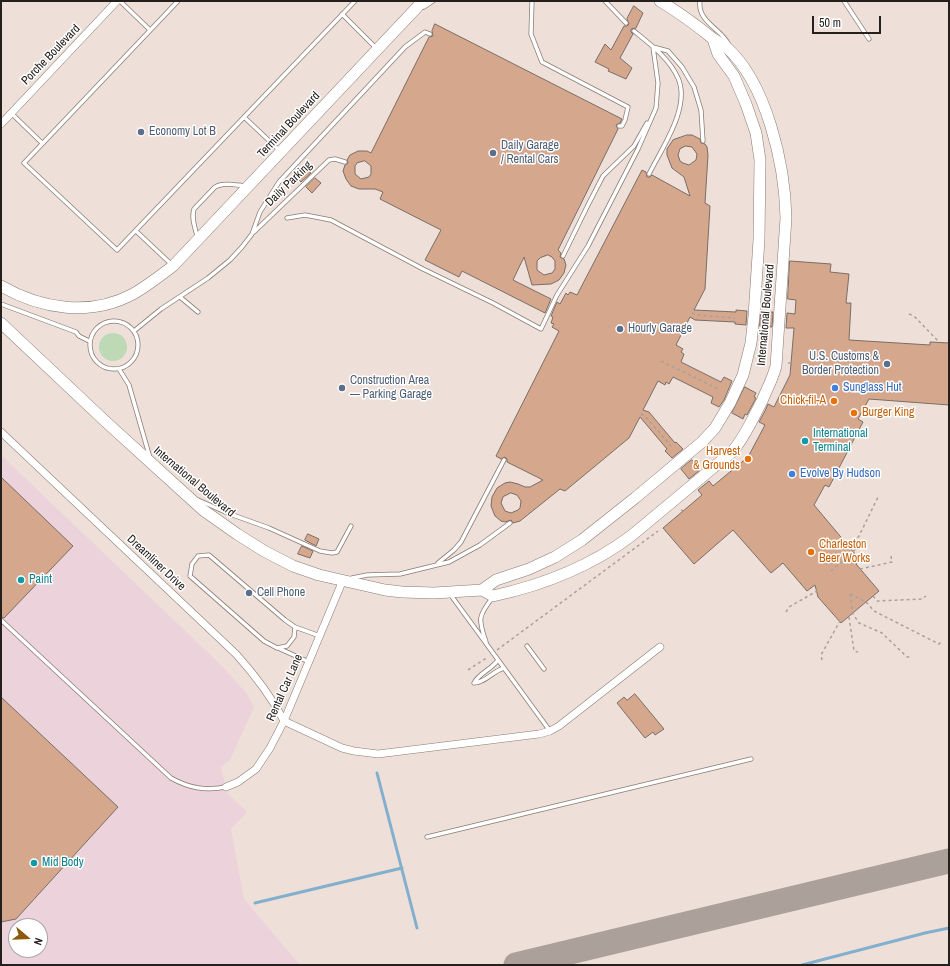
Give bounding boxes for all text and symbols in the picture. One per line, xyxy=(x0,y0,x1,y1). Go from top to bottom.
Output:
scale bar xyxy=(814,8,883,34)
text: 50 m xyxy=(819,15,841,31)
street label: Porche Boulevard xyxy=(19,22,83,88)
street label: Terminal Boulevard xyxy=(255,89,323,161)
place label: Economy Lot B xyxy=(149,125,216,139)
marker: Economy Lot B xyxy=(136,127,146,137)
place label: Daily Garage / Rental Cars xyxy=(501,139,559,167)
marker: Daily Garage / Rental Cars xyxy=(488,148,498,158)
street label: Daily Parking xyxy=(263,158,315,210)
street label: International Boulevard xyxy=(754,264,778,366)
place label: Hourly Garage xyxy=(628,322,692,336)
marker: Hourly Garage xyxy=(615,324,625,334)
place label: U.S. Customs & Border Protection xyxy=(802,350,879,378)
marker: U.S. Customs & Border Protection xyxy=(882,359,892,369)
place label: Construction Area — Parking Garage xyxy=(350,374,432,402)
place label: Sunglass Hut xyxy=(843,381,902,395)
marker: Construction Area — Parking Garage xyxy=(337,383,347,393)
marker: Sunglass Hut xyxy=(830,383,840,393)
place label: Chick-fil-A xyxy=(780,394,826,408)
marker: Chick-fil-A xyxy=(829,396,839,406)
place label: Burger King xyxy=(862,406,915,420)
marker: Burger King xyxy=(849,408,859,418)
place label: International Terminal xyxy=(813,427,868,455)
marker: International Terminal xyxy=(800,436,810,446)
street label: International Boulevard xyxy=(150,444,238,520)
place label: Harvest & Grounds xyxy=(693,445,740,473)
marker: Harvest & Grounds xyxy=(743,454,753,464)
place label: Evolve By Hudson xyxy=(800,467,880,481)
marker: Evolve By Hudson xyxy=(787,469,797,479)
street label: Dreamliner Drive xyxy=(124,532,188,594)
place label: Charleston Beer Works xyxy=(819,538,870,566)
marker: Charleston Beer Works xyxy=(806,547,816,557)
place label: Paint xyxy=(29,573,52,587)
marker: Paint xyxy=(16,575,26,585)
place label: Cell Phone xyxy=(257,586,305,600)
marker: Cell Phone xyxy=(244,588,254,598)
street label: Rental Car Lane xyxy=(264,652,306,724)
place label: Mid Body xyxy=(42,856,84,870)
marker: Mid Body xyxy=(29,858,39,868)
north arrow xyxy=(8,918,48,958)
text: N xyxy=(31,936,46,947)

